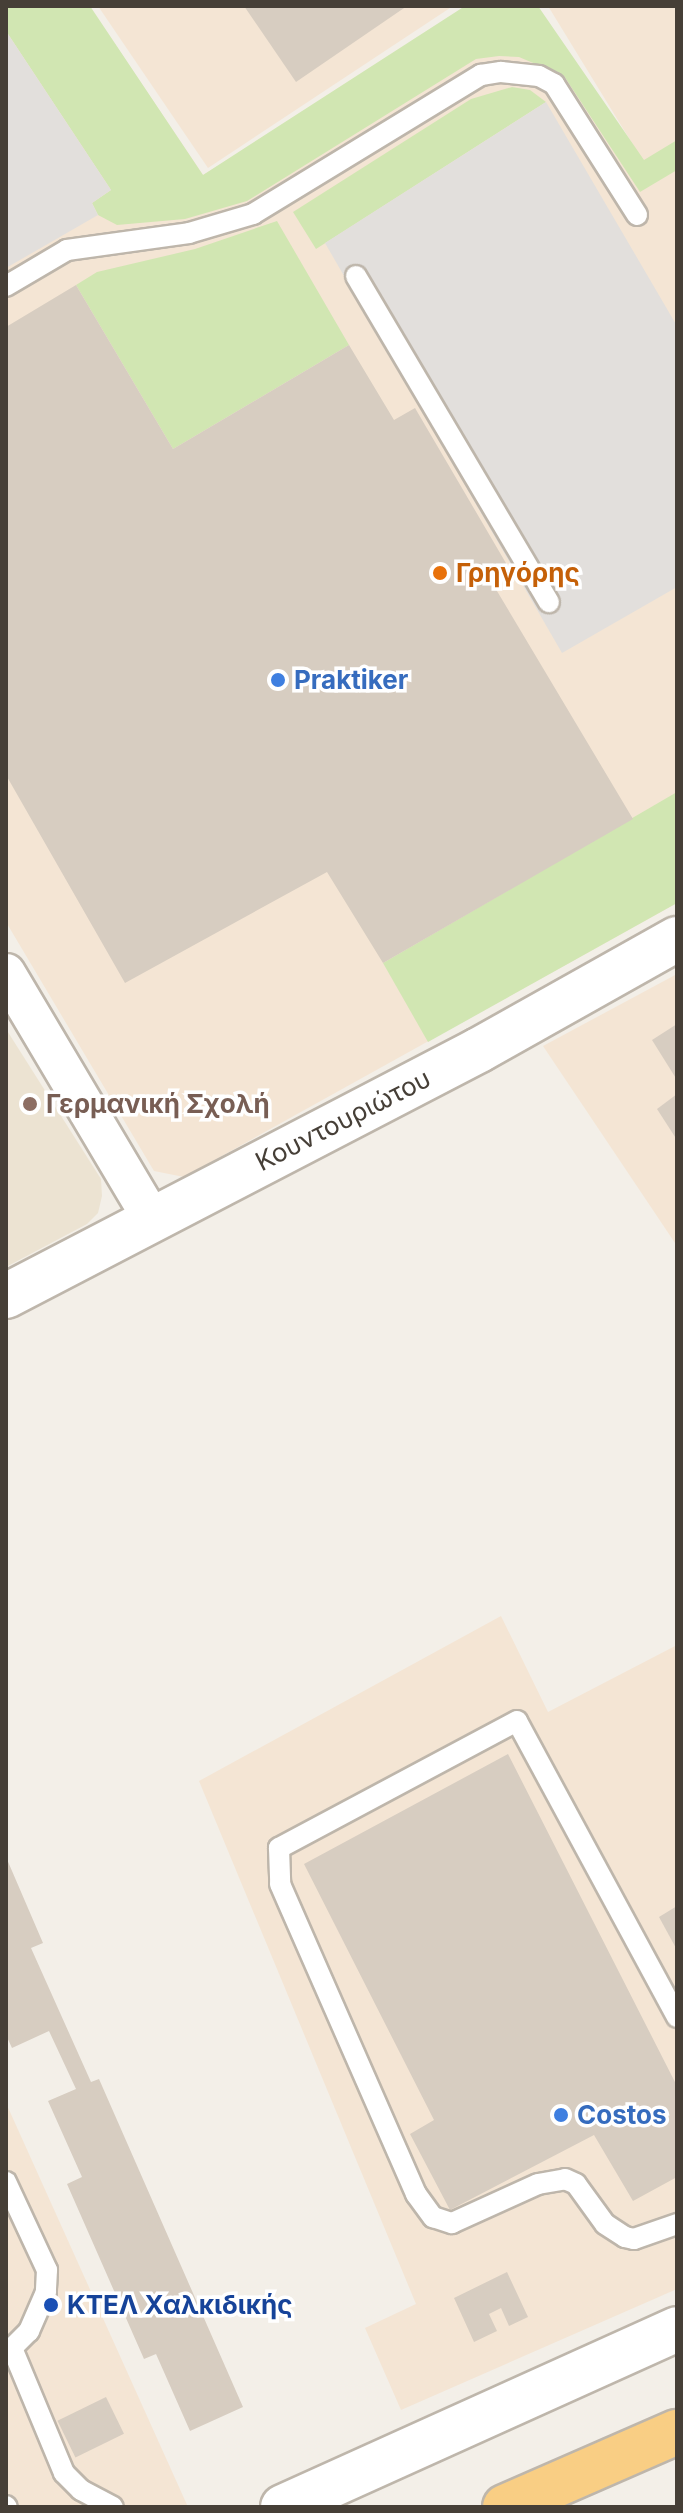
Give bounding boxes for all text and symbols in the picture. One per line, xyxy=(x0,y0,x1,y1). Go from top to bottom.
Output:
place label: Γρηγόρης xyxy=(456,557,580,589)
marker: Γρηγόρης xyxy=(431,564,449,582)
place label: Praktiker xyxy=(294,664,408,696)
marker: Praktiker xyxy=(269,671,287,689)
street label: Κουντουριώτου xyxy=(250,1062,436,1178)
place label: Γερμανική Σχολή xyxy=(46,1088,270,1120)
marker: Γερμανική Σχολή xyxy=(21,1095,39,1113)
place label: Costos xyxy=(577,2099,667,2131)
marker: Costos xyxy=(552,2106,570,2124)
place label: ΚΤΕΛ Χαλκιδικής xyxy=(67,2289,292,2321)
marker: ΚΤΕΛ Χαλκιδικής xyxy=(42,2296,60,2314)

